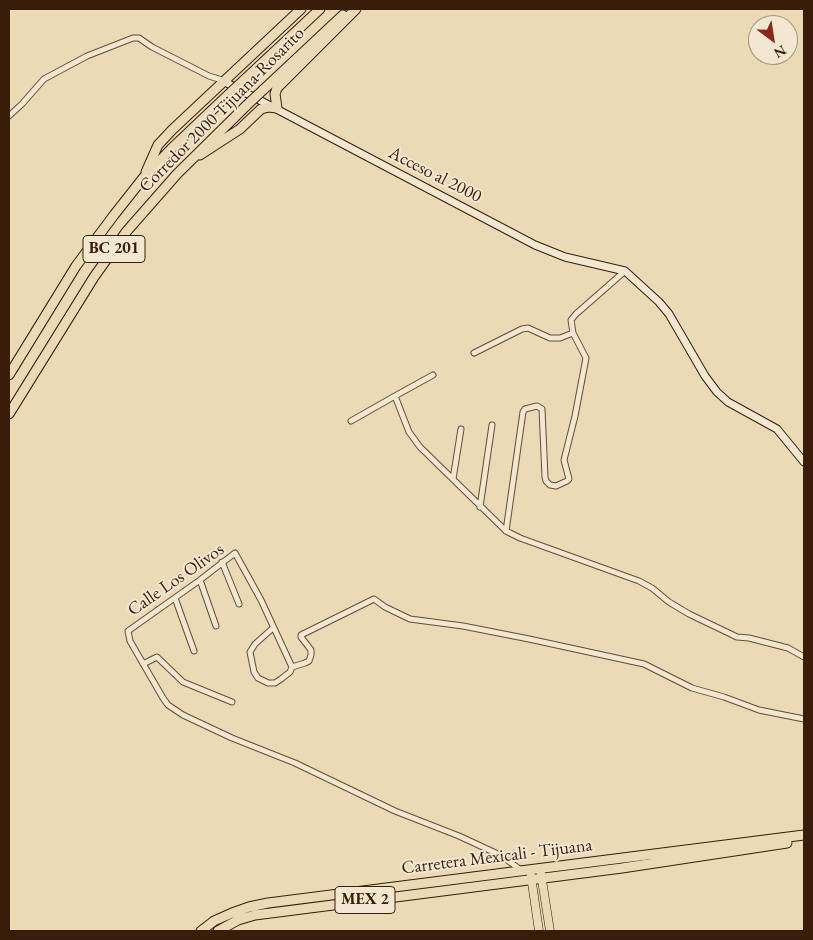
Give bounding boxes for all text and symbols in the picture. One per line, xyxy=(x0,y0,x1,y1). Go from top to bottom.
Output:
north arrow xyxy=(748,15,798,65)
street label: Corredor 2000 Tijuana-Rosarito xyxy=(135,23,309,197)
text: N xyxy=(771,41,790,63)
street label: Acceso al 2000 xyxy=(385,142,485,208)
road number: BC 201 xyxy=(83,235,145,262)
street label: Calle Los Olivos xyxy=(124,539,228,621)
street label: Carretera Mexicali - Tijuana xyxy=(400,835,594,879)
road number: MEX 2 xyxy=(335,886,395,914)

